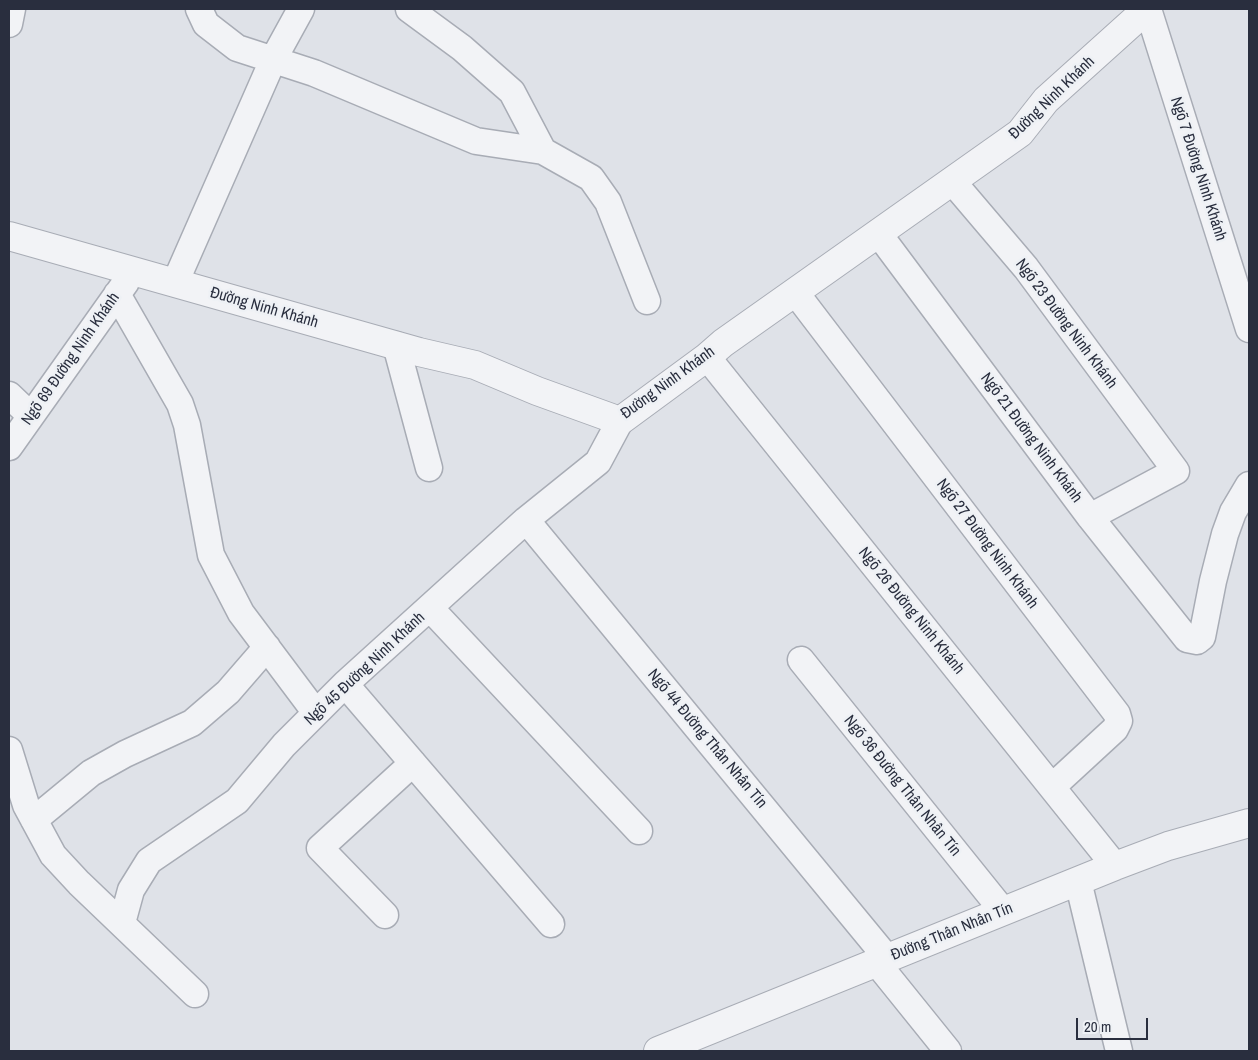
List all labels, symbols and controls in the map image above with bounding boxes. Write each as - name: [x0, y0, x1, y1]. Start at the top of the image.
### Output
- street label: Đường Ninh Khánh: [1005, 52, 1099, 144]
- street label: Ngõ 7 Đường Ninh Khánh: [1166, 95, 1230, 243]
- street label: Ngõ 23 Đường Ninh Khánh: [1011, 255, 1121, 393]
- street label: Đường Ninh Khánh: [208, 283, 320, 333]
- street label: Ngõ 69 Đường Ninh Khánh: [18, 289, 124, 429]
- street label: Đường Ninh Khánh: [617, 342, 719, 424]
- street label: Ngõ 21 Đường Ninh Khánh: [976, 369, 1086, 507]
- street label: Ngõ 27 Đường Ninh Khánh: [932, 475, 1042, 613]
- street label: Ngõ 26 Đường Ninh Khánh: [854, 544, 968, 678]
- street label: Ngõ 45 Đường Ninh Khánh: [301, 608, 429, 730]
- street label: Ngõ 44 Đường Thân Nhân Tín: [643, 666, 771, 812]
- street label: Ngõ 36 Đường Thân Nhân Tín: [839, 712, 965, 860]
- street label: Đường Thân Nhân Tín: [888, 899, 1016, 965]
- scale bar: [1078, 1008, 1150, 1040]
- text: 20 m: [1084, 1016, 1111, 1037]

